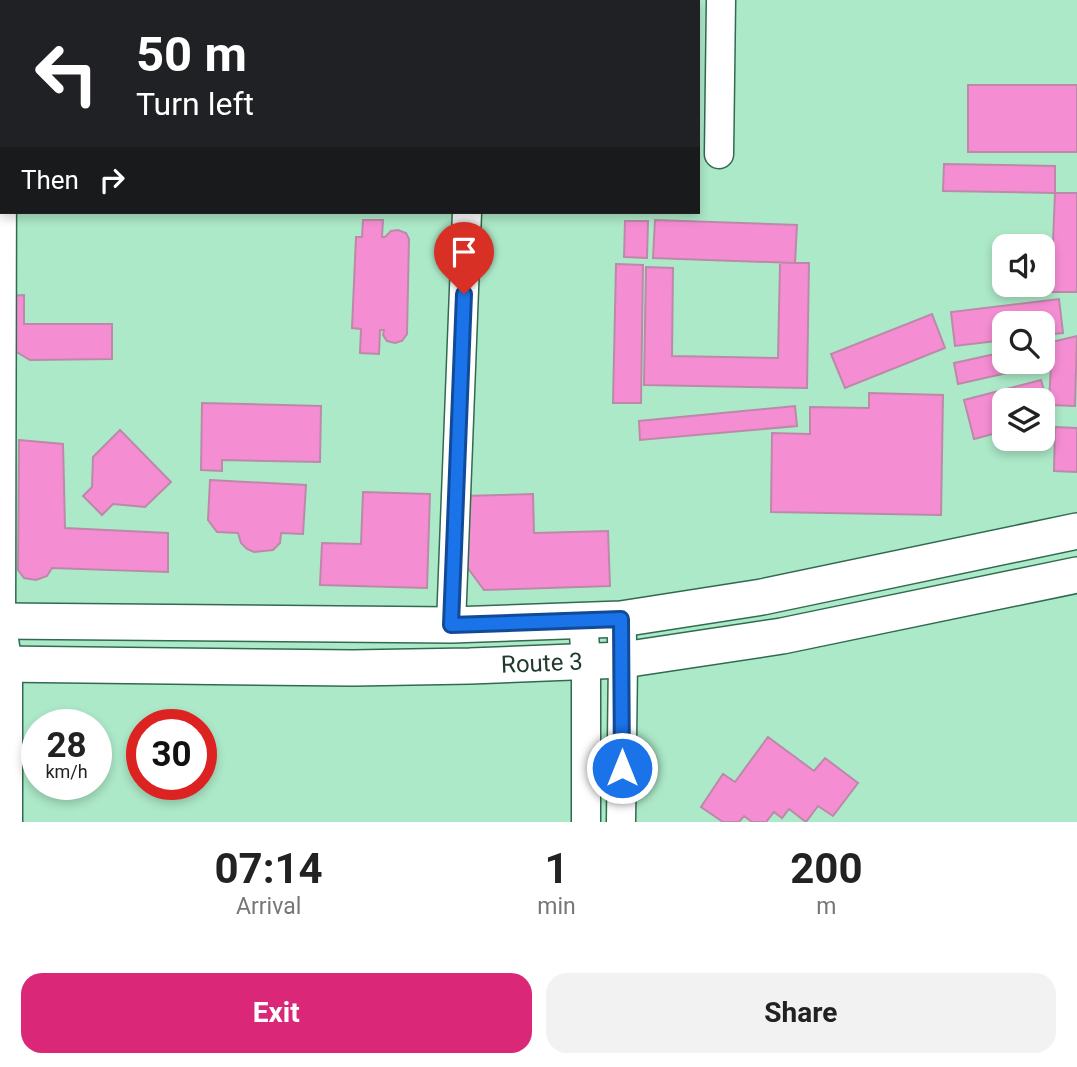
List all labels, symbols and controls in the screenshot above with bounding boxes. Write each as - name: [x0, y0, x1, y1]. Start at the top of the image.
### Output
- text: 50 m: [136, 26, 247, 83]
- icon: left: [21, 28, 112, 119]
- text: Turn left: [136, 85, 254, 123]
- icon: right: [93, 161, 131, 199]
- text: Then: [21, 165, 79, 195]
- pin: [434, 222, 494, 294]
- icon: arrive: [445, 233, 483, 271]
- map controls: [992, 234, 1055, 451]
- button: sound: [992, 234, 1055, 297]
- button: search: [992, 311, 1055, 374]
- button: layers: [992, 388, 1055, 451]
- street label: Route 3: [501, 648, 583, 679]
- speed limit sign: 30: [126, 709, 217, 800]
- text: 28: [46, 725, 87, 766]
- position arrow: [585, 731, 659, 805]
- text: km/h: [45, 761, 88, 782]
- text: 07:14: [215, 844, 323, 893]
- text: 1: [544, 844, 569, 893]
- text: 200: [790, 844, 863, 893]
- text: Arrival: [236, 893, 301, 920]
- text: min: [537, 893, 576, 920]
- text: m: [816, 893, 836, 920]
- button: Exit: [21, 973, 532, 1053]
- button: Share: [546, 973, 1056, 1053]

